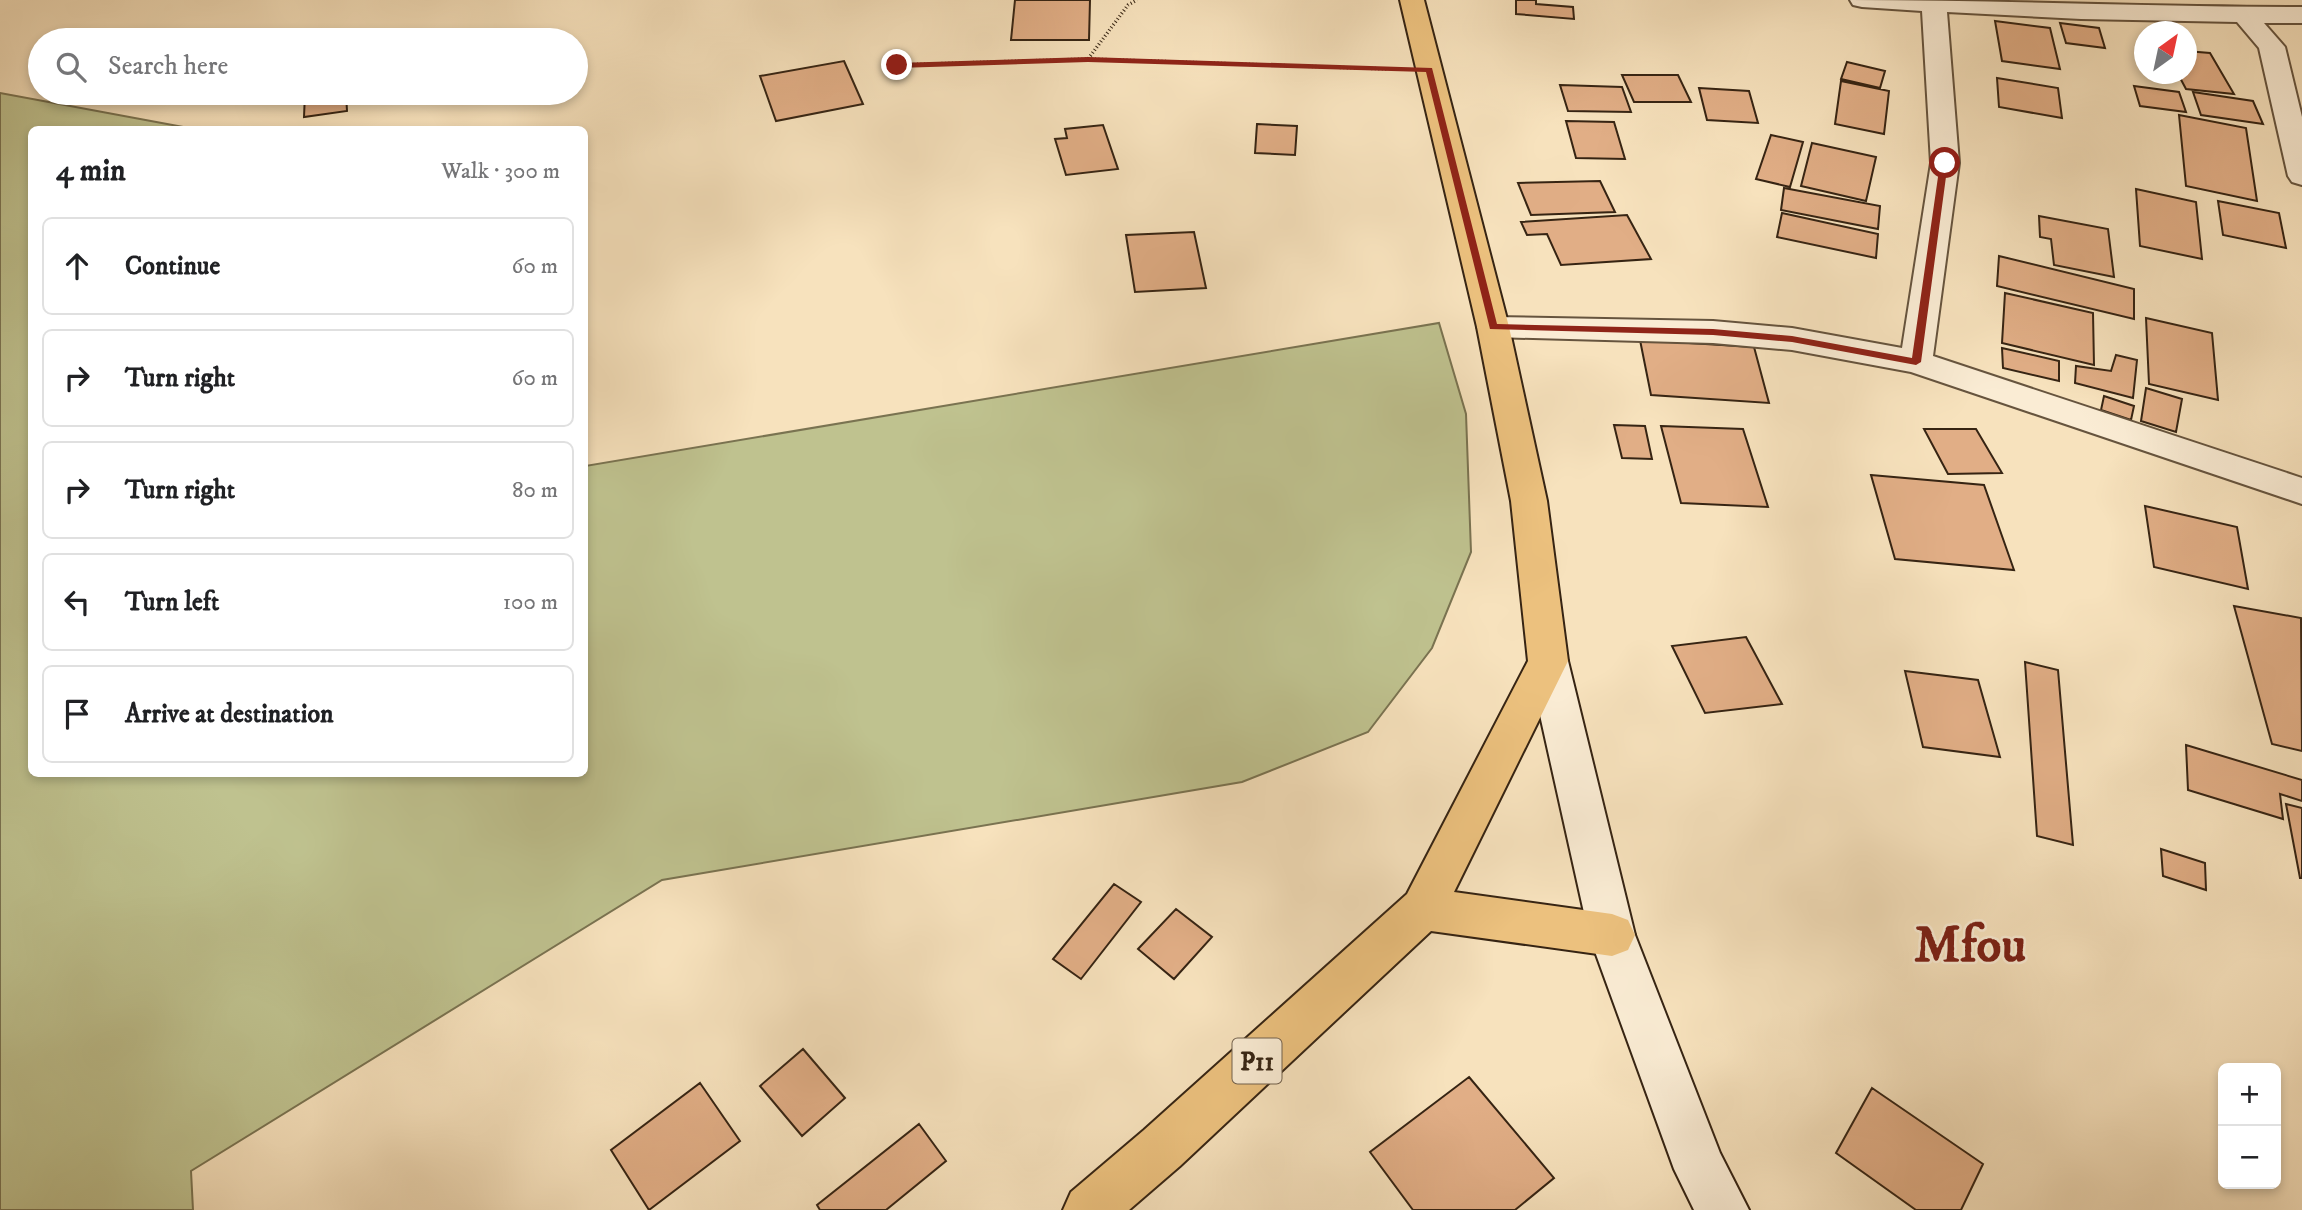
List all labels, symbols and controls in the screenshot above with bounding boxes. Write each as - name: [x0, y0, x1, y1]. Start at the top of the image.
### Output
- north arrow: [2134, 21, 2197, 84]
- search box: [28, 28, 588, 105]
- icon: search: [52, 48, 90, 86]
- route end: [881, 49, 912, 80]
- text: Search here: [108, 50, 228, 83]
- route start: [1929, 147, 1960, 178]
- text: 4 min: [56, 153, 126, 190]
- text: Walk · 300 m: [441, 157, 560, 186]
- icon: ahead: [58, 247, 96, 285]
- text: Continue: [125, 250, 220, 283]
- text: 60 m: [511, 252, 558, 281]
- icon: right: [58, 359, 96, 397]
- text: Turn right: [125, 362, 235, 395]
- text: 60 m: [511, 364, 558, 393]
- icon: right: [58, 471, 96, 509]
- text: Turn right: [125, 474, 235, 507]
- text: 80 m: [512, 476, 558, 505]
- icon: left: [58, 583, 96, 621]
- text: Turn left: [125, 586, 219, 619]
- text: 100 m: [503, 588, 558, 617]
- icon: arrive: [58, 695, 96, 733]
- text: Arrive at destination: [125, 698, 334, 731]
- district label: Mfou: [1914, 914, 2026, 978]
- road number: P11: [1232, 1038, 1282, 1084]
- map controls: [2218, 1063, 2281, 1189]
- button: +: [2218, 1063, 2281, 1126]
- button: −: [2218, 1126, 2281, 1189]

